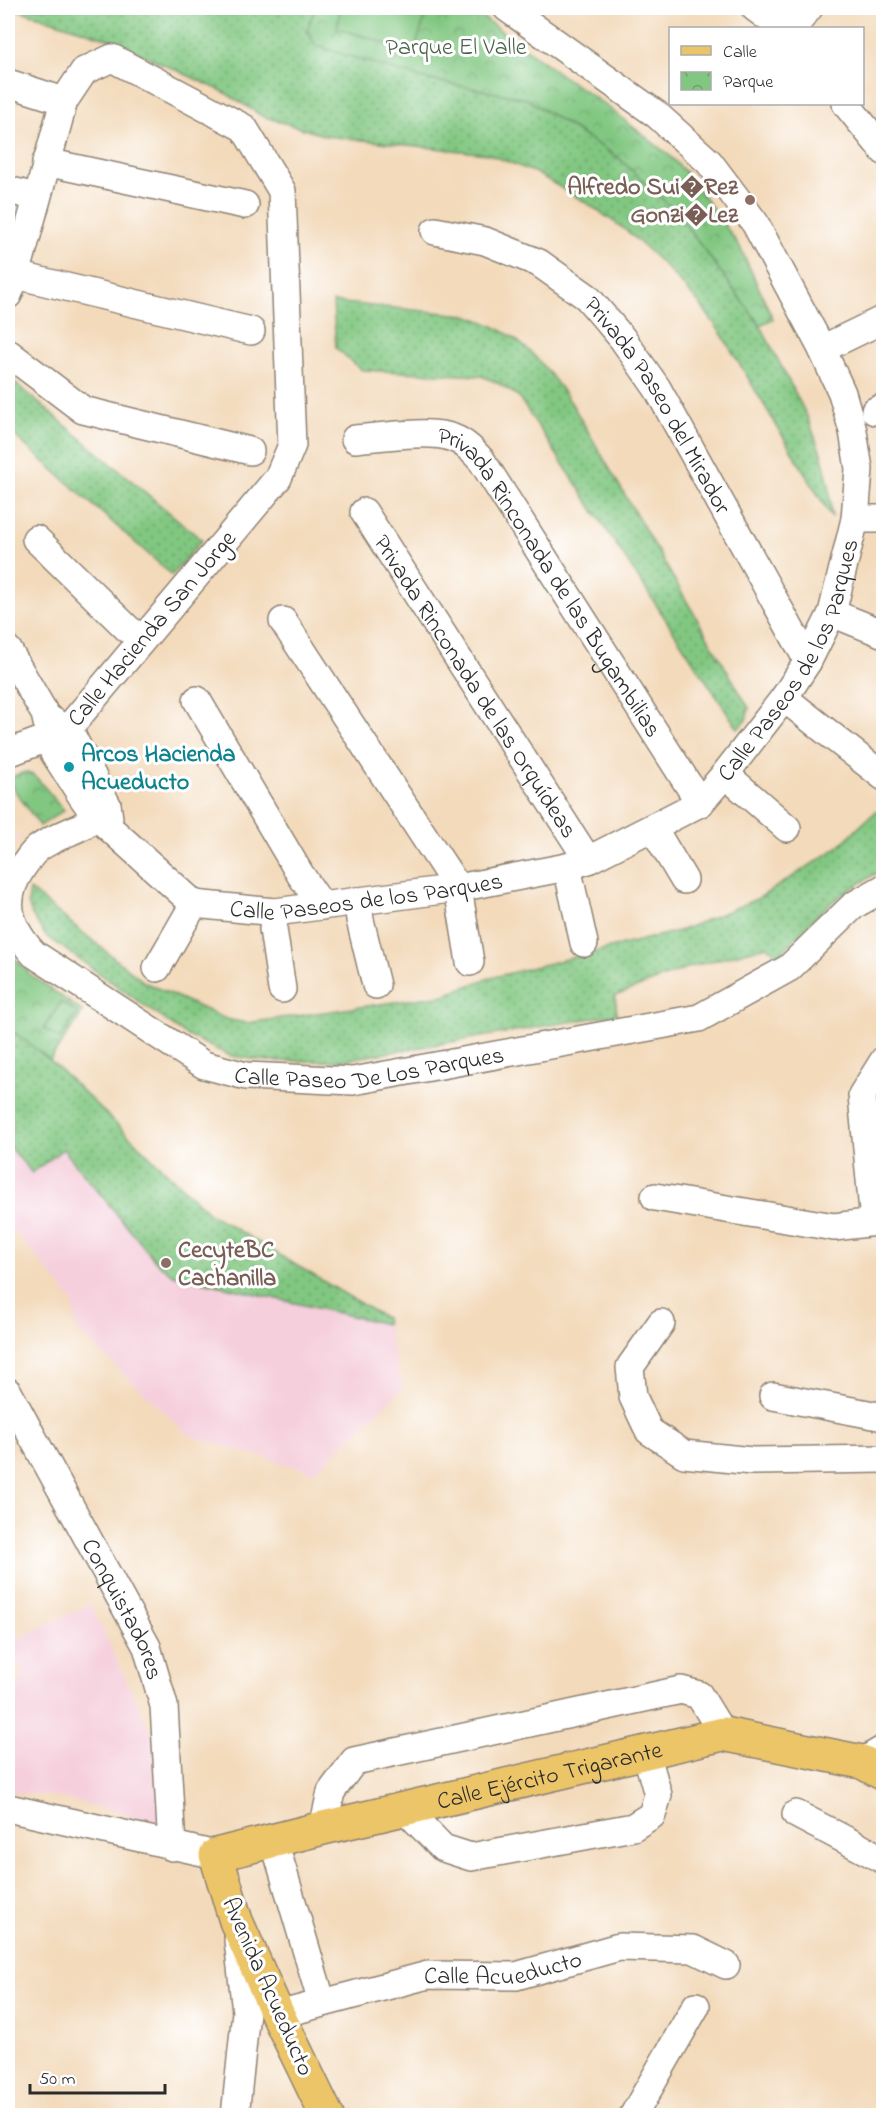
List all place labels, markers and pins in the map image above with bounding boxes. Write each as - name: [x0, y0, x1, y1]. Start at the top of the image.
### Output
- place label: Alfredo Sui�Rez Gonzi�Lez: [567, 171, 739, 234]
- marker: Alfredo Sui�Rez Gonzi�Lez: [743, 193, 757, 207]
- place label: Arcos Hacienda Acueducto: [81, 738, 236, 801]
- marker: Arcos Hacienda Acueducto: [62, 760, 76, 774]
- place label: CecyteBC Cachanilla: [178, 1234, 276, 1297]
- marker: CecyteBC Cachanilla: [159, 1256, 173, 1270]

